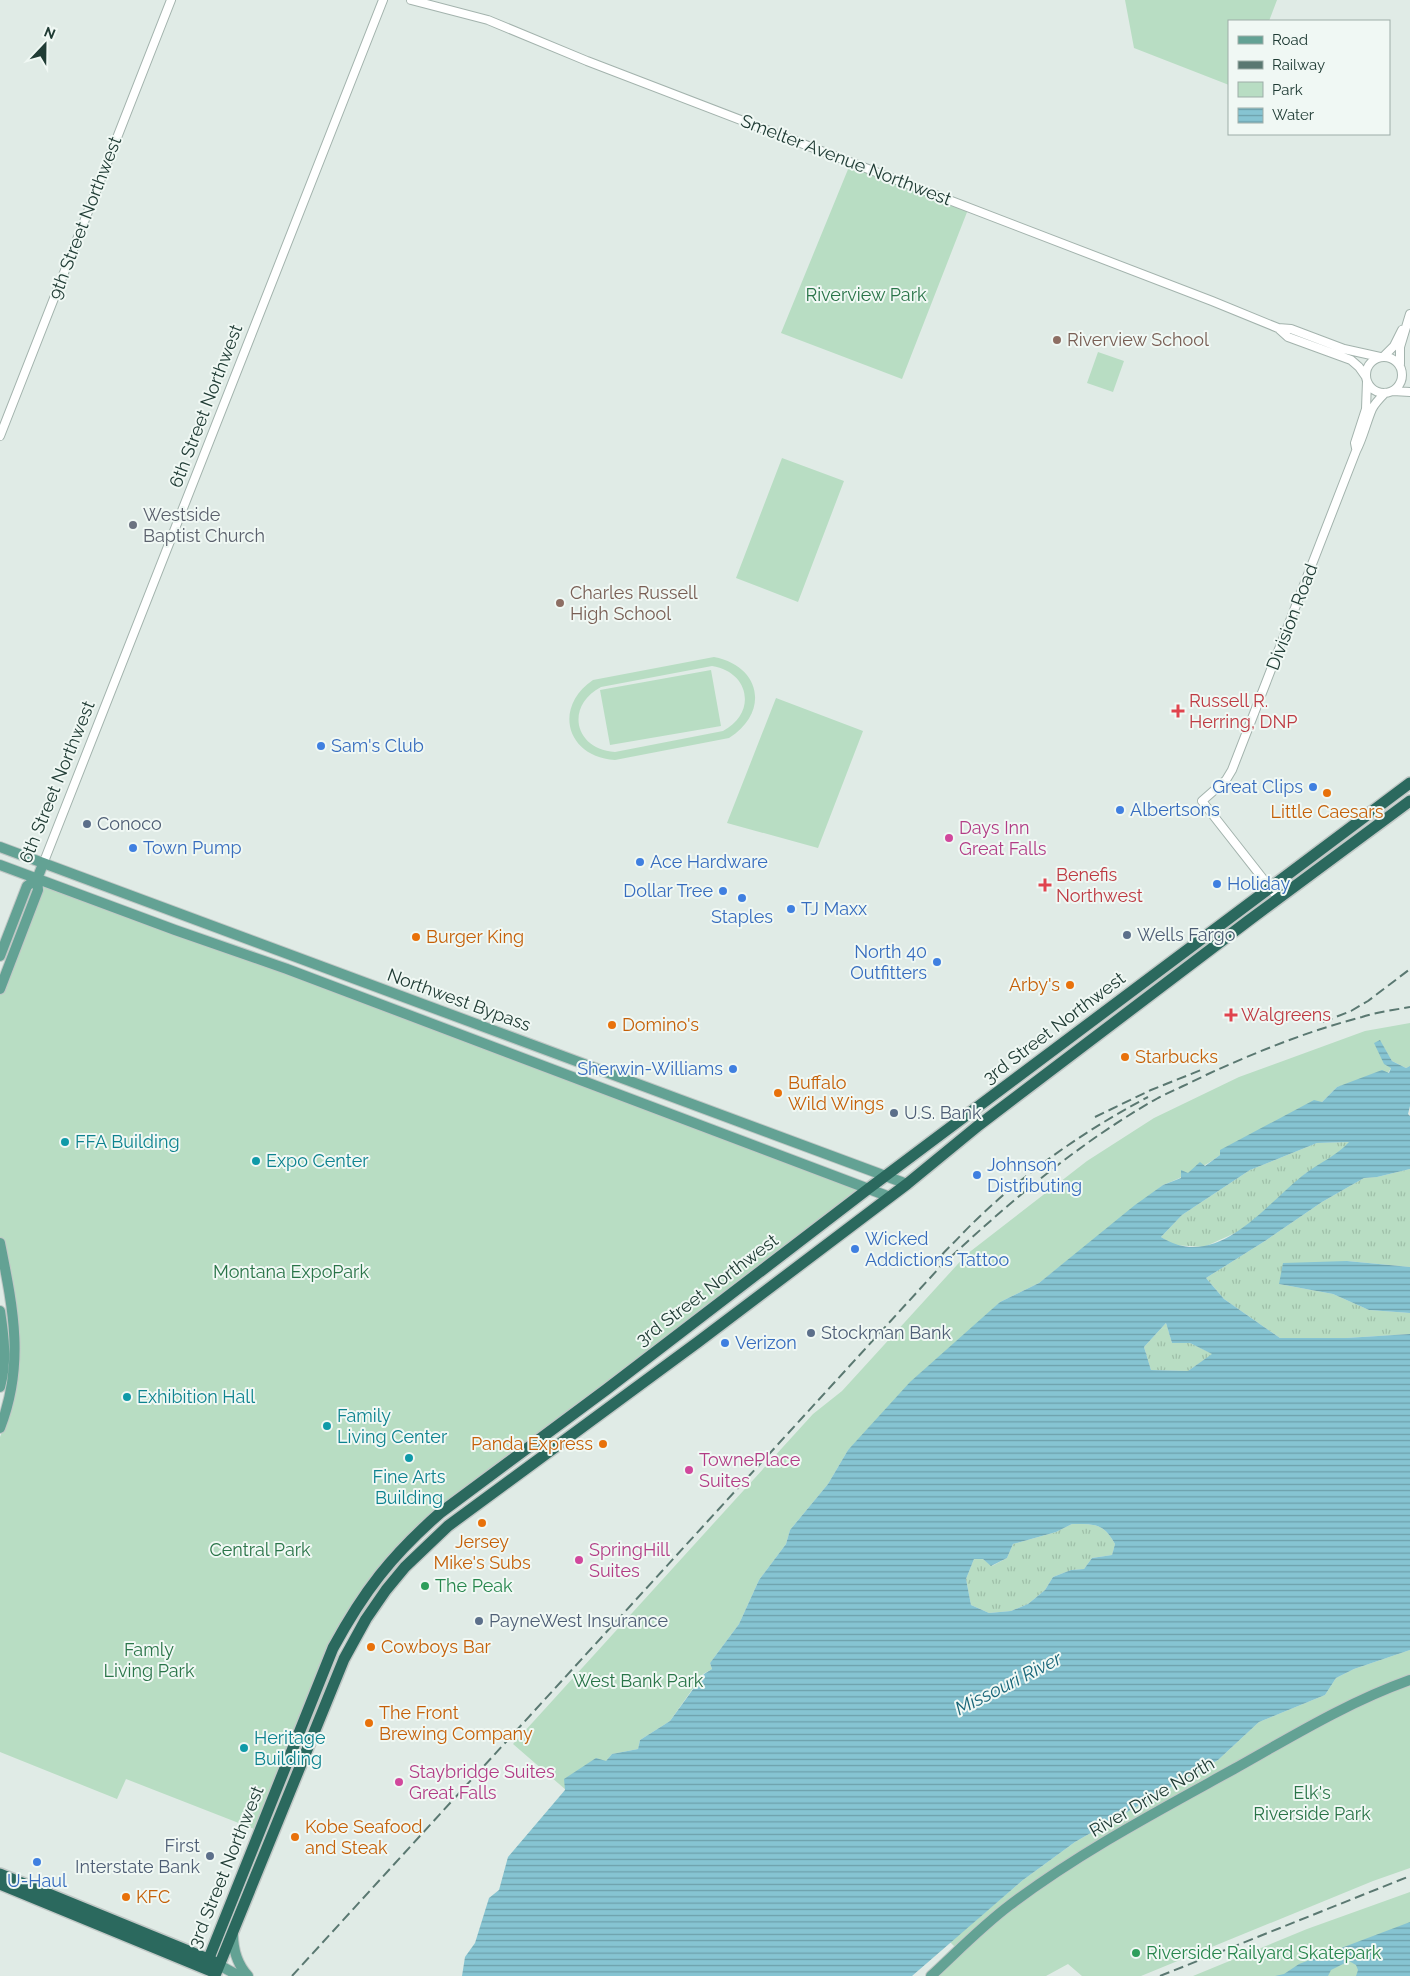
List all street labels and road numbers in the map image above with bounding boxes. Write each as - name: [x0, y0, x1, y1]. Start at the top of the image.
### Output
- street label: Smelter Avenue Northwest: [738, 110, 954, 209]
- street label: 9th Street Northwest: [44, 133, 125, 302]
- street label: 6th Street Northwest: [165, 321, 246, 490]
- street label: Division Road: [1262, 561, 1321, 673]
- street label: 6th Street Northwest: [14, 698, 99, 866]
- street label: Northwest Bypass: [385, 964, 534, 1035]
- street label: 3rd Street Northwest: [978, 967, 1129, 1088]
- street label: 3rd Street Northwest: [631, 1229, 782, 1350]
- street label: River Drive North: [1086, 1752, 1218, 1841]
- street label: 3rd Street Northwest: [183, 1783, 268, 1951]

